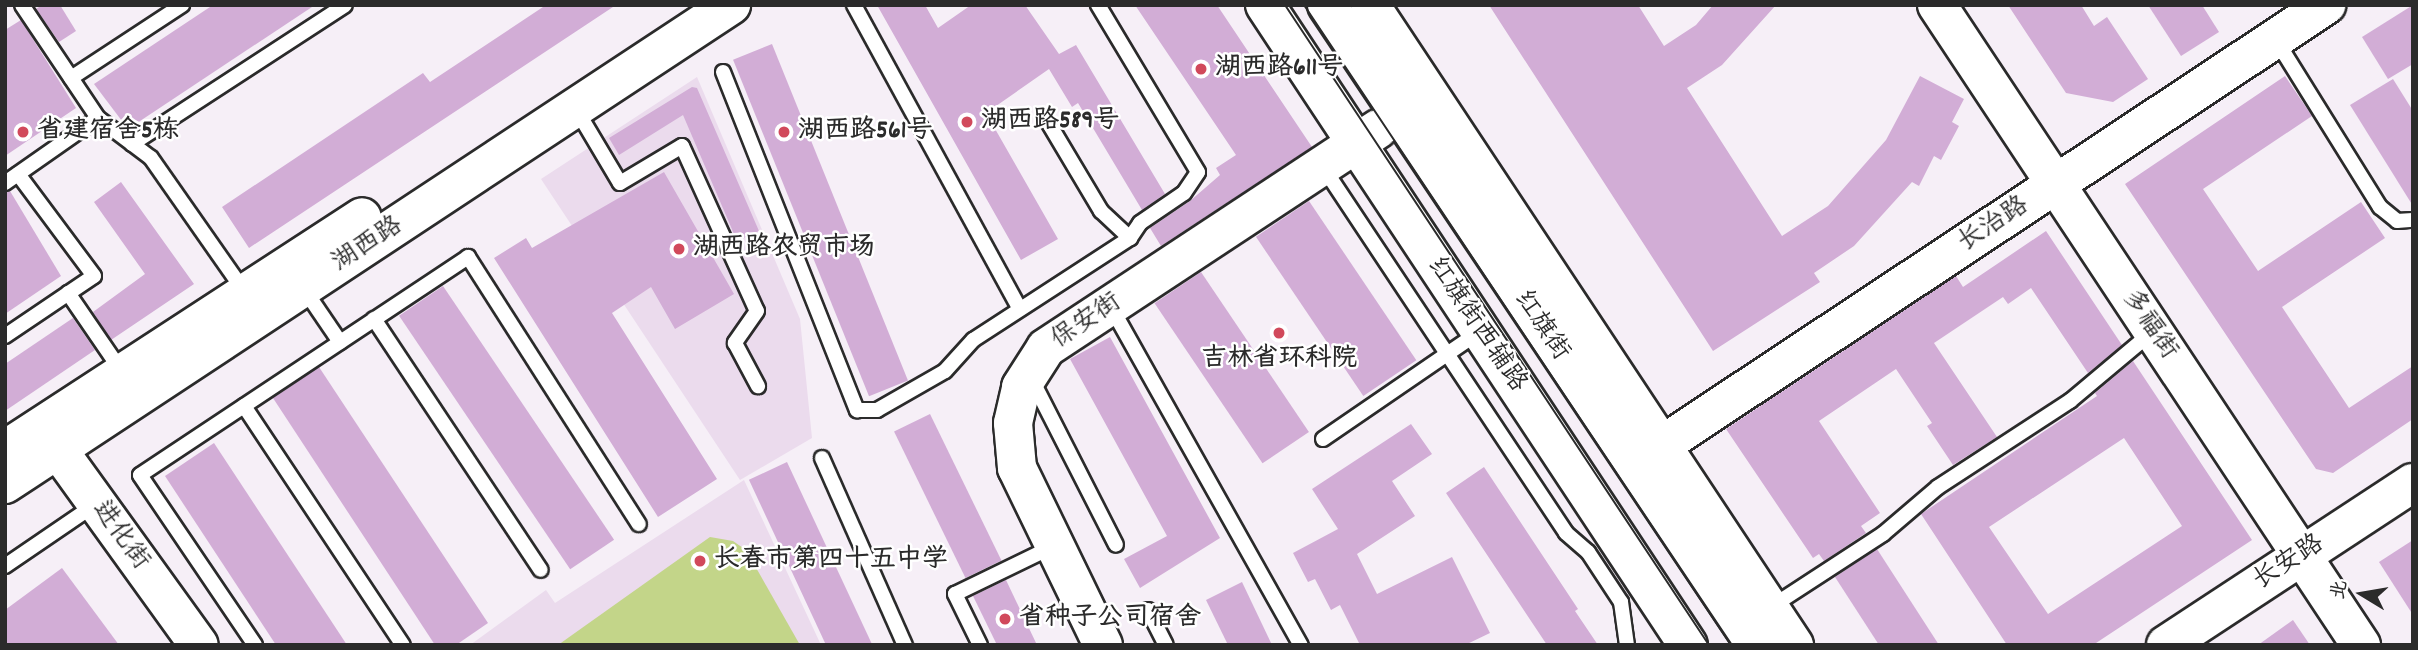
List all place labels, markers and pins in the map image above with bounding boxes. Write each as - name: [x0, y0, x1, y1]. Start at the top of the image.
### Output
- place label: 湖西路611号: [1215, 53, 1343, 85]
- marker: 湖西路611号: [1193, 61, 1209, 77]
- place label: 湖西路589号: [981, 106, 1119, 138]
- marker: 湖西路589号: [959, 114, 975, 130]
- place label: 省建宿舍5栋: [37, 116, 179, 148]
- place label: 湖西路561号: [798, 116, 932, 148]
- marker: 省建宿舍5栋: [15, 124, 31, 140]
- marker: 湖西路561号: [776, 124, 792, 140]
- place label: 湖西路农贸市场: [693, 233, 875, 265]
- marker: 湖西路农贸市场: [671, 241, 687, 257]
- marker: 吉林省环科院: [1271, 325, 1287, 341]
- place label: 吉林省环科院: [1201, 344, 1357, 376]
- place label: 长春市第四十五中学: [714, 545, 948, 577]
- marker: 长春市第四十五中学: [692, 553, 708, 569]
- place label: 省种子公司宿舍: [1019, 603, 1201, 635]
- marker: 省种子公司宿舍: [997, 611, 1013, 627]

